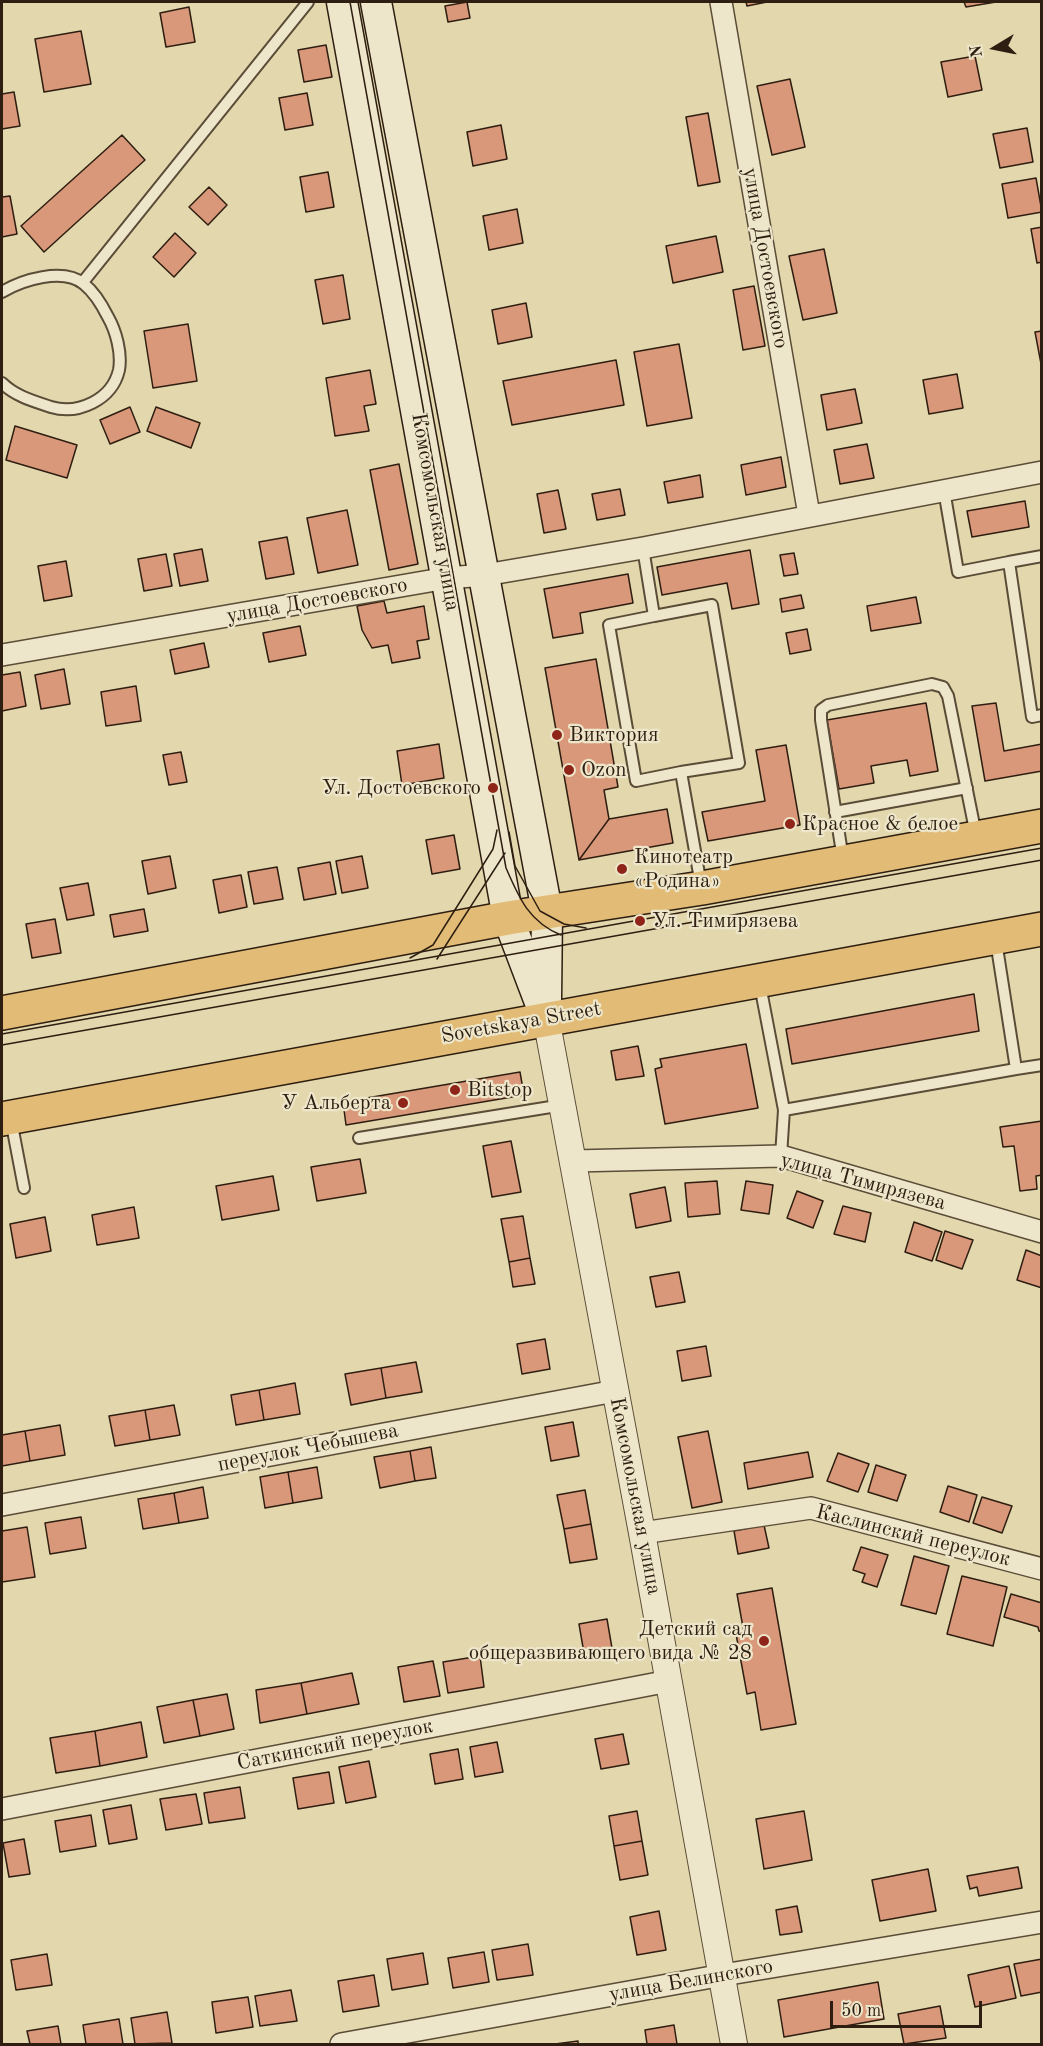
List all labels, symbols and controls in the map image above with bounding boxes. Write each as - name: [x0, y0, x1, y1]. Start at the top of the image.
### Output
- north arrow: [965, 18, 1025, 78]
- text: N: [968, 44, 986, 59]
- street label: улица Достоевского: [737, 166, 793, 350]
- street label: Комсомольская улица: [405, 411, 465, 613]
- street label: улица Достоевского: [225, 573, 409, 629]
- place label: Виктория: [569, 722, 659, 748]
- marker: Виктория: [550, 728, 564, 742]
- place label: Ozon: [581, 757, 627, 783]
- marker: Ozon: [562, 763, 576, 777]
- place label: Ул. Достоевского: [322, 775, 481, 801]
- marker: Ул. Достоевского: [486, 781, 500, 795]
- place label: Красное & белое: [802, 811, 958, 837]
- marker: Красное & белое: [783, 817, 797, 831]
- place label: Кинотеатр «Родина»: [634, 844, 733, 894]
- marker: Кинотеатр «Родина»: [615, 862, 629, 876]
- place label: Ул. Тимирязева: [652, 908, 798, 934]
- marker: Ул. Тимирязева: [633, 914, 647, 928]
- street label: Sovetskaya Street: [439, 997, 603, 1049]
- place label: Bitstop: [467, 1077, 532, 1103]
- marker: Bitstop: [448, 1083, 462, 1097]
- place label: У Альберта: [281, 1090, 391, 1116]
- marker: У Альберта: [396, 1096, 410, 1110]
- street label: улица Тимирязева: [777, 1148, 949, 1216]
- street label: Комсомольская улица: [603, 1395, 667, 1597]
- street label: переулок Чебышева: [216, 1418, 400, 1478]
- street label: Каслинский переулок: [813, 1500, 1013, 1572]
- place label: Детский сад общеразвивающего вида № 28: [469, 1616, 752, 1666]
- marker: Детский сад общеразвивающего вида № 28: [757, 1634, 771, 1648]
- street label: Саткинский переулок: [235, 1714, 435, 1776]
- street label: улица Белинского: [607, 1954, 775, 2008]
- scale bar: [833, 1989, 984, 2027]
- text: 50 m: [841, 2002, 881, 2020]

